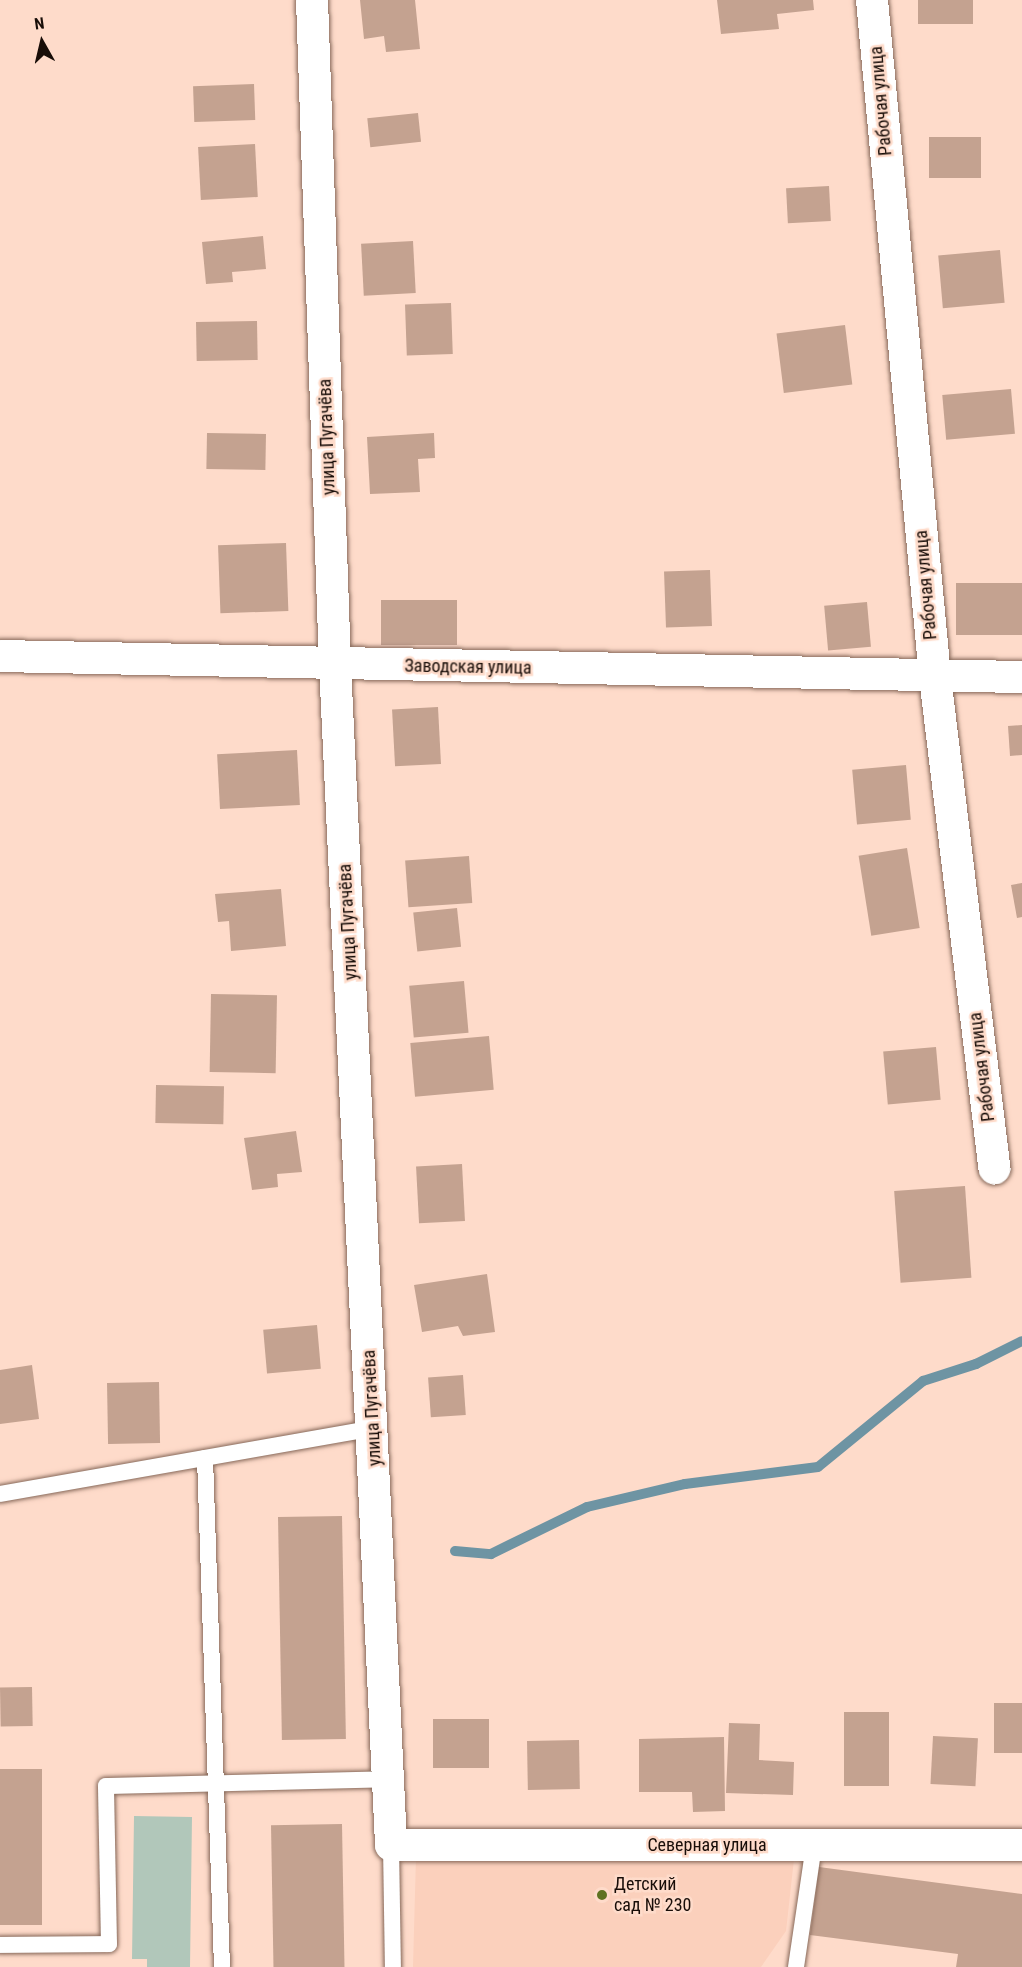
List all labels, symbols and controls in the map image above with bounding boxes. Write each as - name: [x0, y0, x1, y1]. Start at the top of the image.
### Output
- north arrow: [12, 12, 72, 72]
- text: N: [33, 14, 46, 34]
- street label: Рабочая улица: [865, 45, 897, 157]
- street label: улица Пугачёва: [314, 378, 340, 496]
- street label: Рабочая улица: [910, 529, 942, 641]
- street label: Заводская улица: [404, 655, 532, 679]
- street label: улица Пугачёва: [334, 863, 362, 981]
- street label: Рабочая улица: [965, 1011, 999, 1123]
- street label: улица Пугачёва: [358, 1349, 386, 1467]
- street label: Северная улица: [647, 1834, 767, 1856]
- place label: Детский сад № 230: [614, 1874, 691, 1916]
- marker: Детский сад № 230: [595, 1888, 609, 1902]

